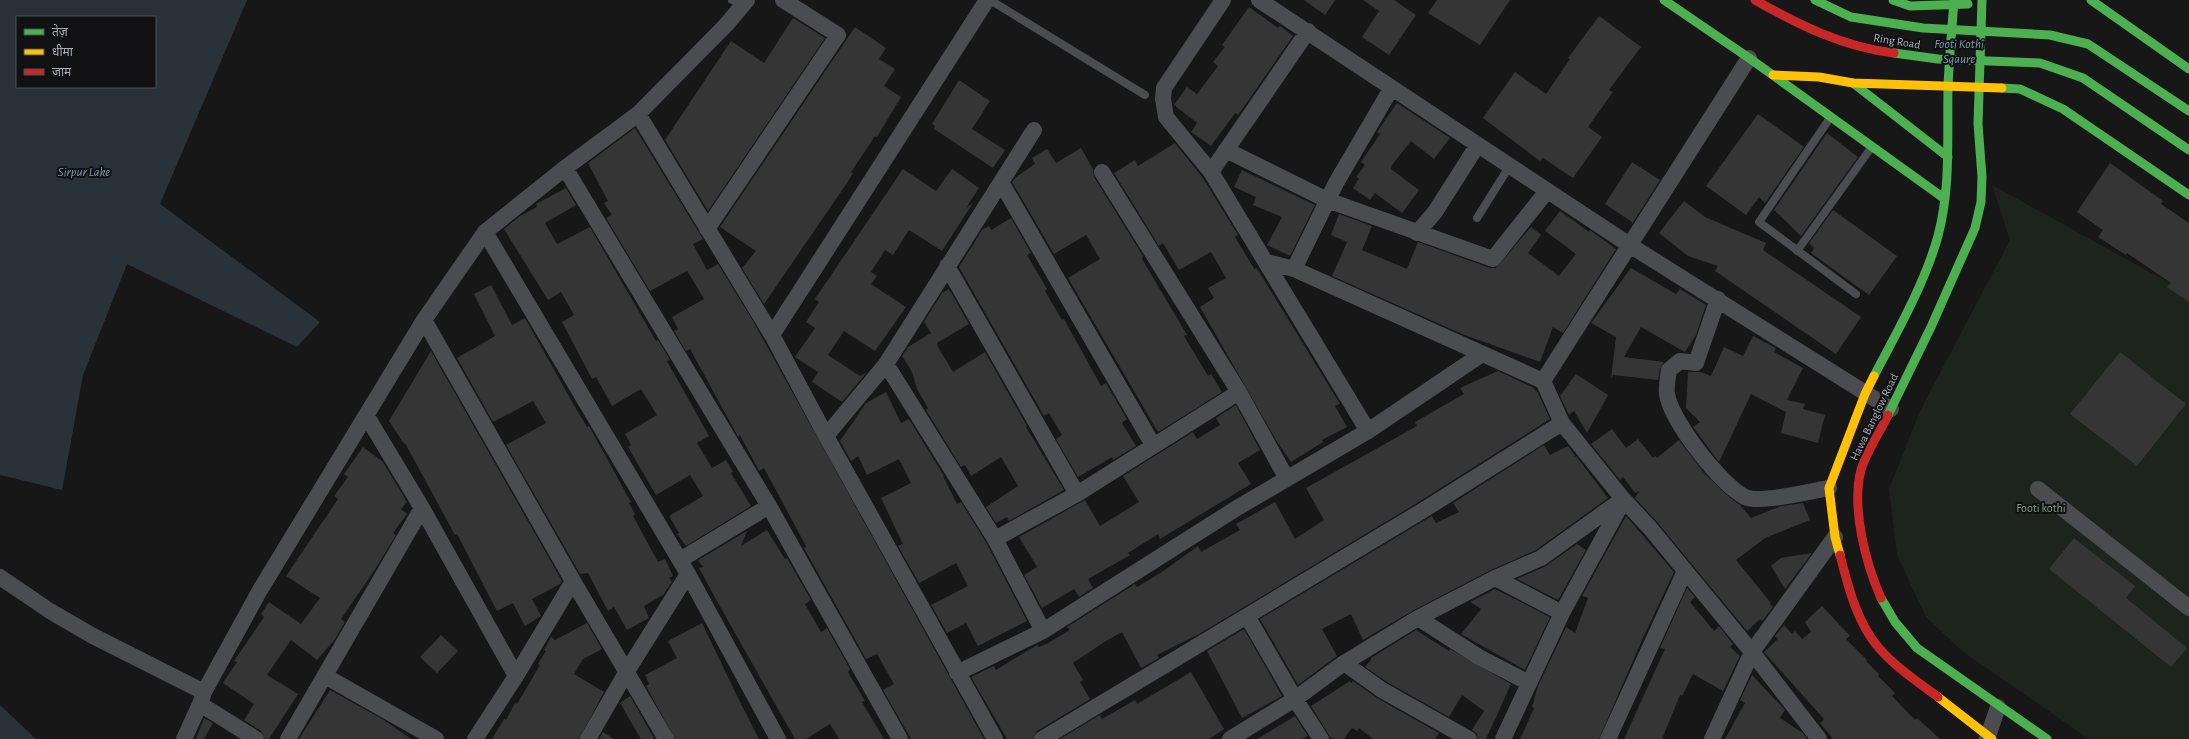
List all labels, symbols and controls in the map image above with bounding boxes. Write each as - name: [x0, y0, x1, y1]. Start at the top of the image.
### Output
- legend: [16, 16, 156, 88]
- text: तेज़: [52, 24, 69, 38]
- street label: Ring Road: [1873, 31, 1921, 51]
- water label: Footi Kothi Sqaure: [1934, 38, 1984, 66]
- text: धीमा: [52, 44, 74, 58]
- text: जाम: [52, 66, 72, 78]
- water label: Sirpur Lake: [58, 166, 110, 179]
- street label: Hawa Banglow Road: [1848, 372, 1900, 462]
- park label: Footi kothi: [2016, 502, 2066, 514]

